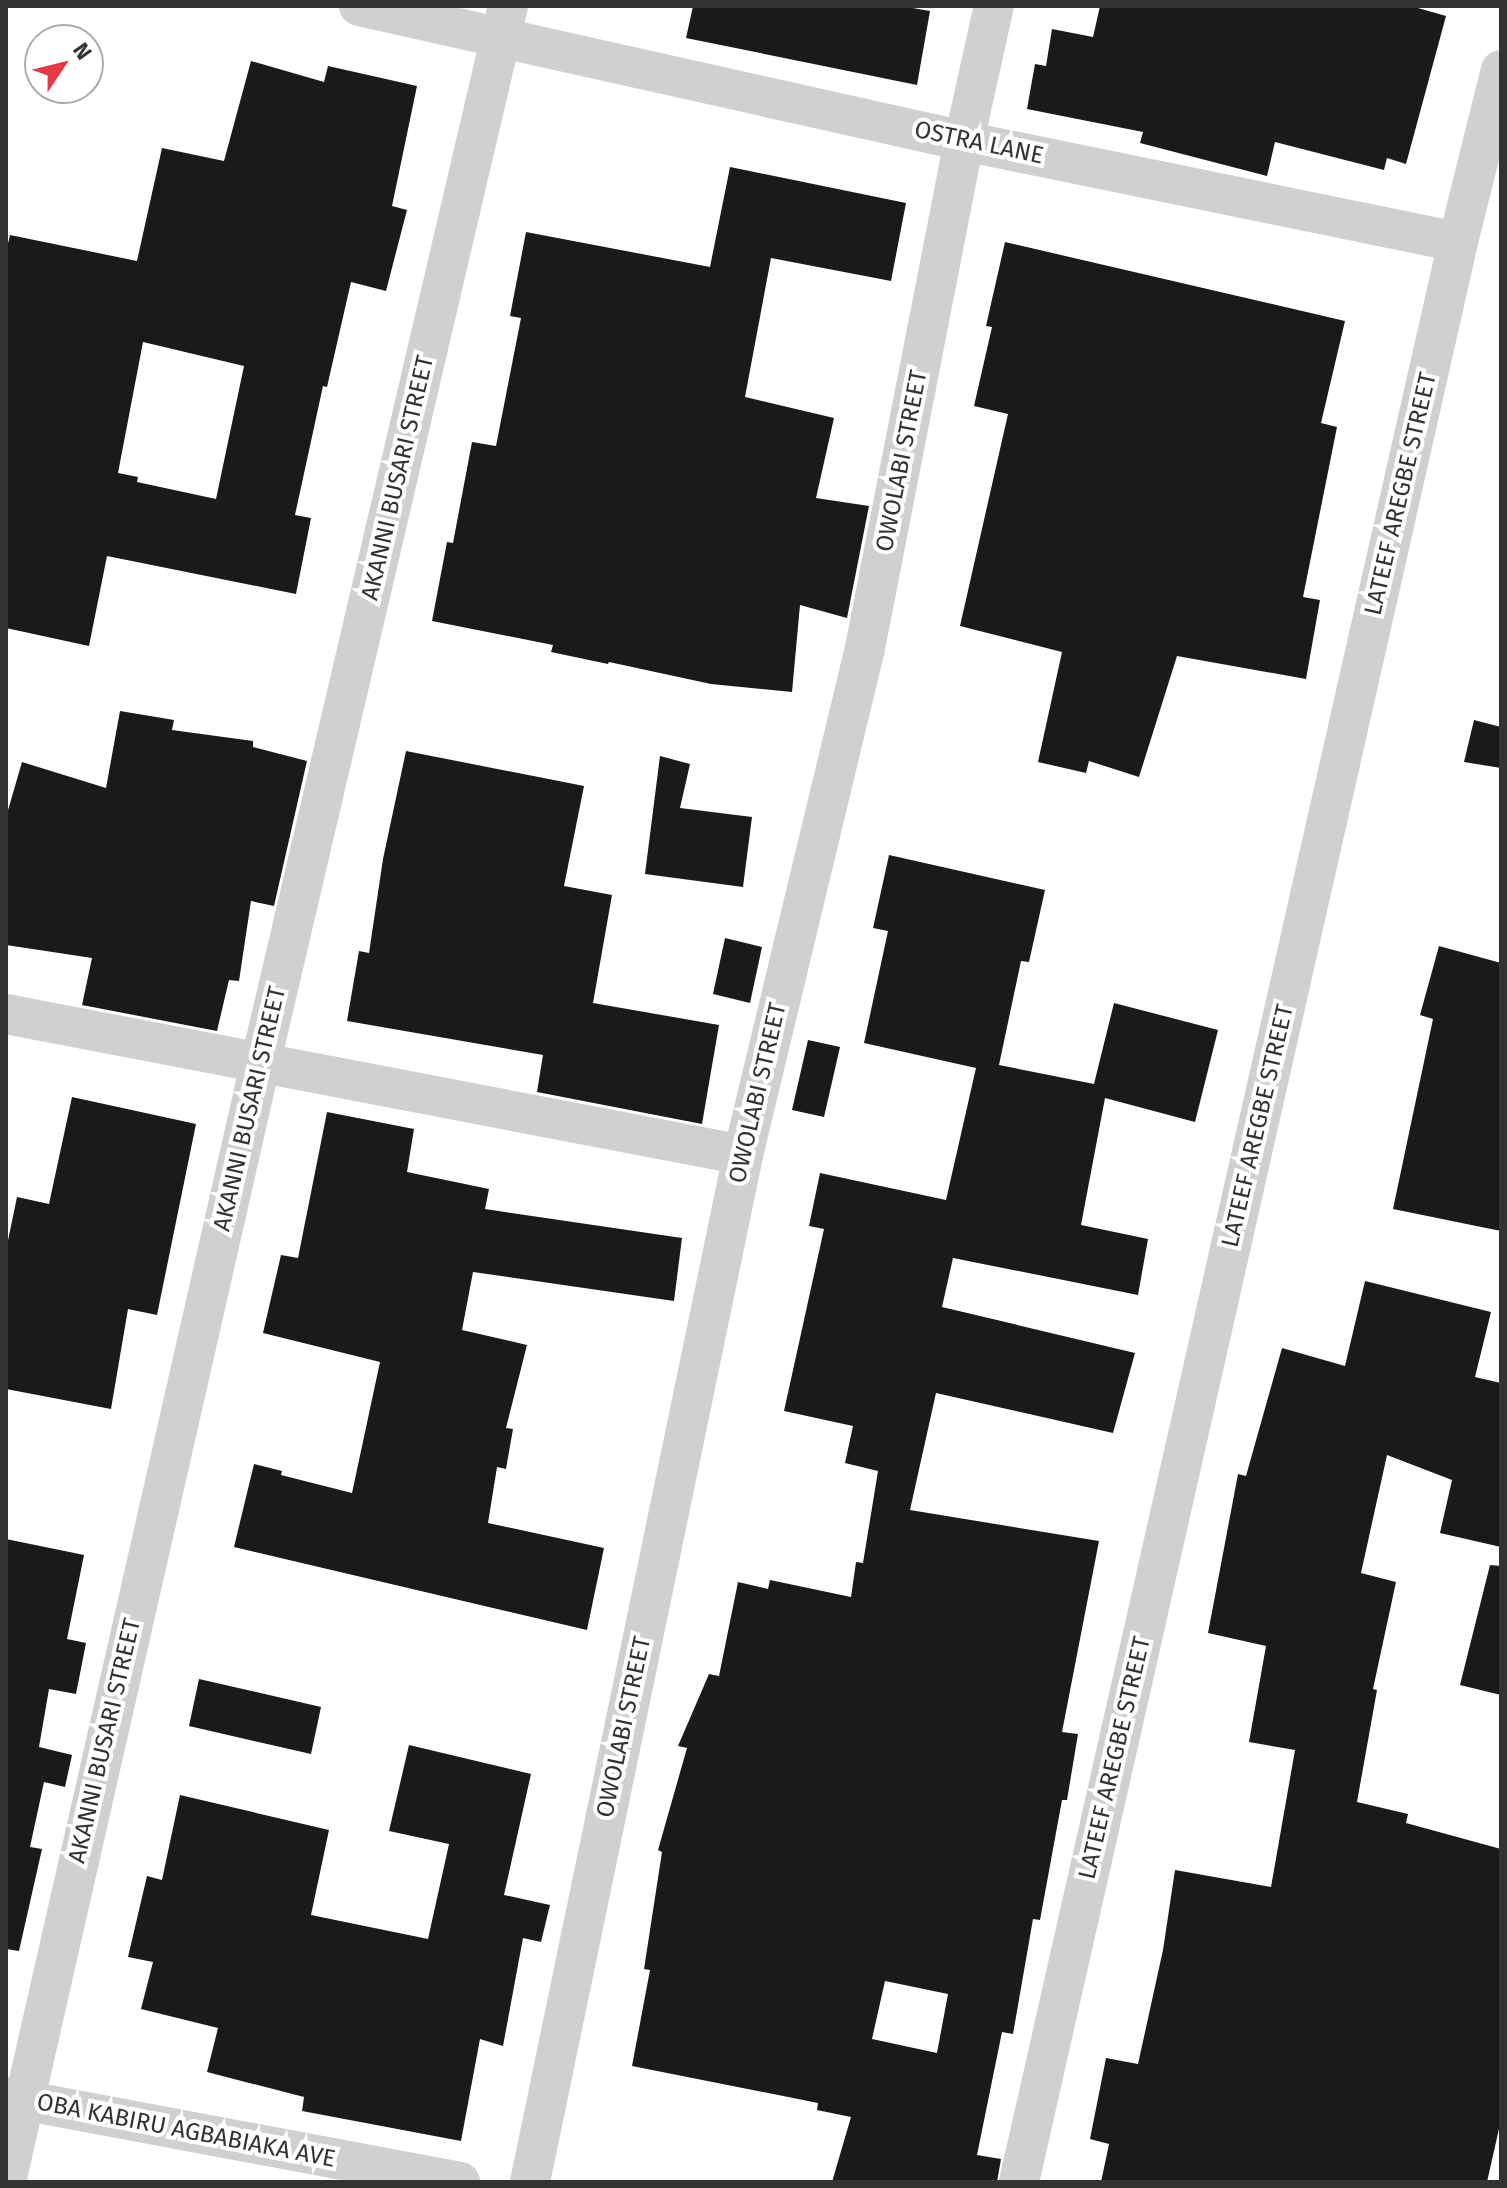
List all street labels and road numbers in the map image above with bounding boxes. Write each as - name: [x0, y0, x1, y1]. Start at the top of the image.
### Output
- street label: OSTRA LANE: [912, 115, 1046, 171]
- street label: AKANNI BUSARI STREET: [356, 353, 440, 603]
- street label: OWOLABI STREET: [870, 368, 934, 554]
- street label: LATEEF AREGBE STREET: [1359, 370, 1443, 618]
- street label: AKANNI BUSARI STREET: [208, 984, 292, 1234]
- street label: OWOLABI STREET: [723, 1000, 793, 1186]
- street label: LATEEF AREGBE STREET: [1216, 1002, 1300, 1250]
- street label: AKANNI BUSARI STREET: [63, 1616, 147, 1866]
- street label: OWOLABI STREET: [591, 1634, 657, 1820]
- street label: LATEEF AREGBE STREET: [1073, 1634, 1157, 1882]
- street label: OBA KABIRU AGBABIAKA AVE: [34, 2088, 338, 2174]

